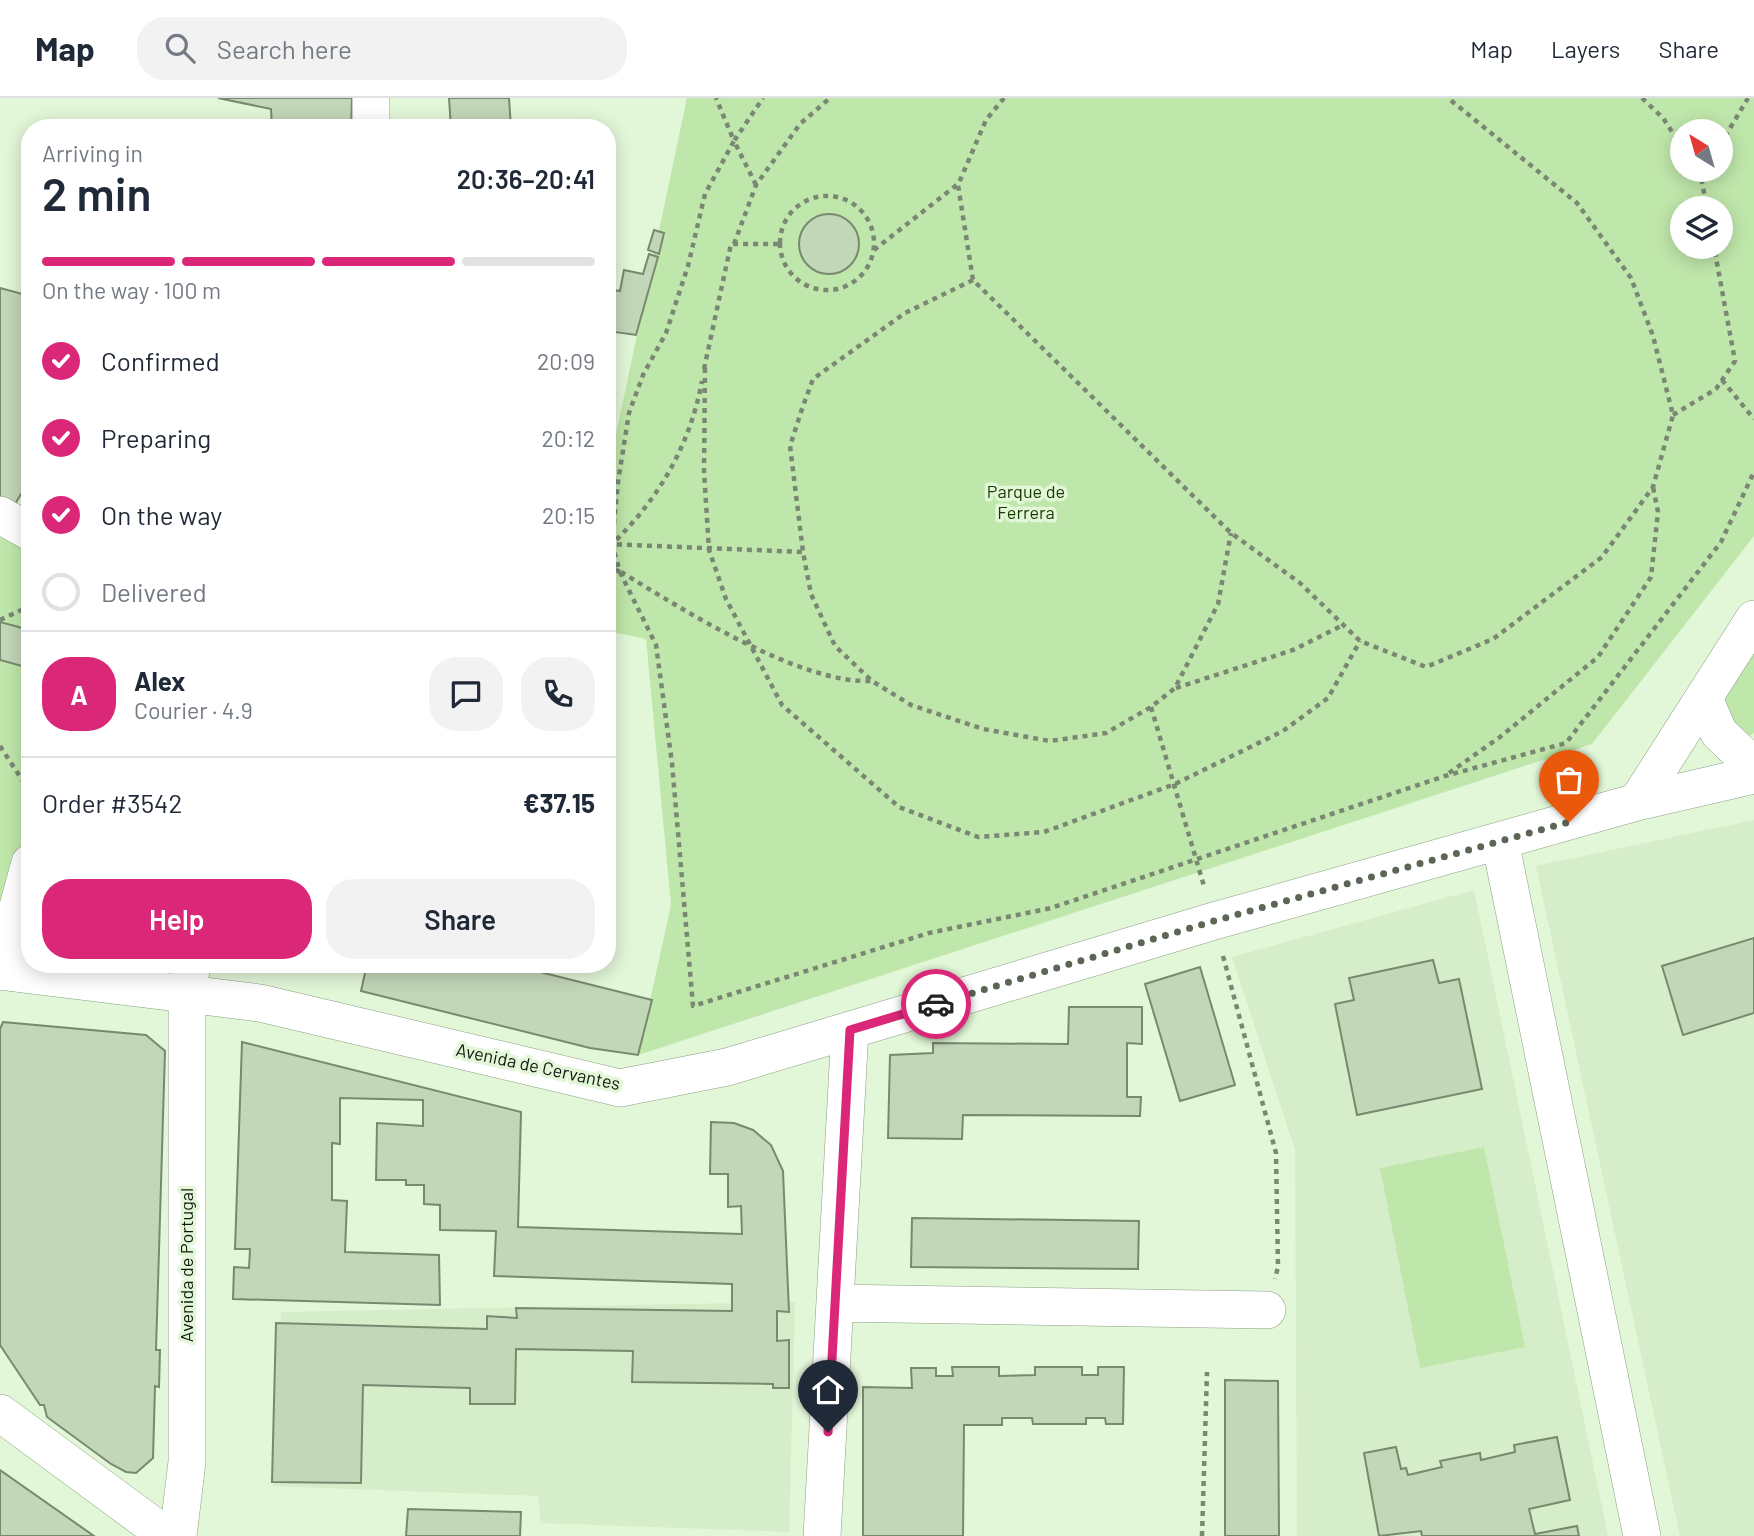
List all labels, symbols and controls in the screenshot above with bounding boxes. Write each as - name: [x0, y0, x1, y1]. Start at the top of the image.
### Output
- search box: [137, 17, 627, 80]
- text: Map: [35, 28, 95, 68]
- icon: search: [161, 29, 199, 67]
- text: Search here: [217, 33, 352, 64]
- text: Map: [1470, 34, 1513, 63]
- text: Layers: [1551, 34, 1620, 63]
- text: Share: [1658, 34, 1719, 63]
- north arrow: [1670, 119, 1732, 182]
- map controls: [1670, 119, 1733, 259]
- text: Arriving in: [42, 139, 143, 167]
- text: 20:36–20:41: [457, 163, 595, 194]
- text: 2 min: [42, 165, 151, 220]
- button: layers: [1670, 196, 1733, 259]
- text: On the way · 100 m: [42, 276, 221, 304]
- icon: check: [42, 342, 80, 380]
- text: Confirmed: [101, 345, 220, 376]
- text: 20:09: [537, 347, 595, 375]
- icon: check: [42, 419, 80, 457]
- text: Preparing: [101, 422, 211, 453]
- text: 20:12: [542, 424, 595, 452]
- park label: Parque de Ferrera: [987, 480, 1065, 523]
- icon: check: [42, 496, 80, 534]
- text: On the way: [101, 499, 222, 530]
- text: 20:15: [542, 501, 595, 529]
- text: Delivered: [101, 576, 207, 607]
- button: chat: [429, 657, 503, 731]
- button: phone: [521, 657, 595, 731]
- text: Alex: [134, 665, 185, 696]
- text: A: [70, 679, 88, 710]
- text: Courier · 4.9: [134, 696, 253, 724]
- pin: [1539, 750, 1599, 822]
- icon: bag: [1550, 761, 1588, 799]
- text: Order #3542: [42, 787, 182, 818]
- text: €37.15: [523, 787, 595, 818]
- button: Help: [42, 879, 312, 959]
- button: Share: [326, 879, 595, 959]
- courier: [901, 969, 971, 1039]
- icon: car: [917, 985, 955, 1023]
- street label: Avenida de Cervantes: [454, 1038, 622, 1094]
- street label: Avenida de Portugal: [175, 1188, 197, 1342]
- pin: [798, 1360, 858, 1432]
- icon: home: [809, 1371, 847, 1409]

